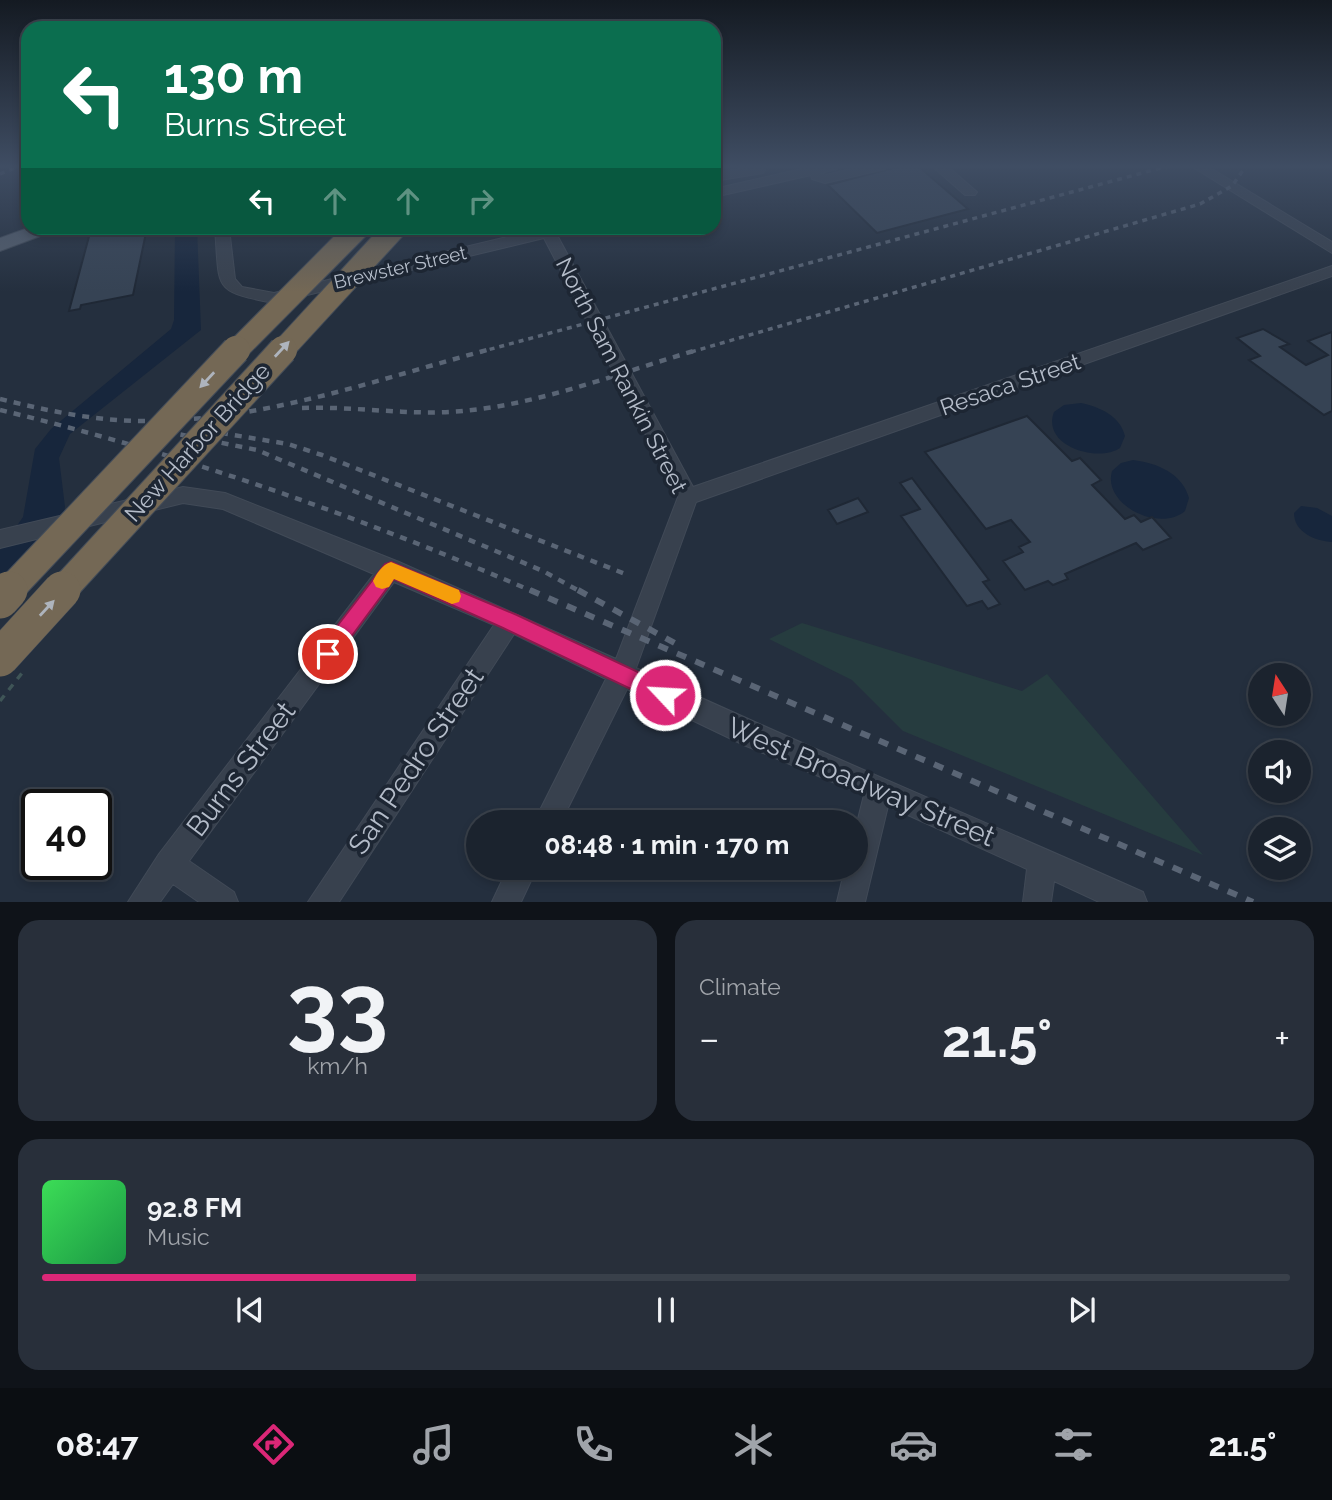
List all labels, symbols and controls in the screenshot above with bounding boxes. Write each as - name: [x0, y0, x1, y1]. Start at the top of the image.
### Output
- text: 130 m: [164, 47, 303, 104]
- icon: left: [49, 49, 140, 140]
- text: Burns Street: [164, 106, 347, 143]
- icon: left: [243, 182, 281, 220]
- icon: ahead: [316, 182, 354, 220]
- icon: ahead: [389, 182, 427, 220]
- icon: right: [462, 182, 500, 220]
- street label: Brewster Street: [332, 241, 469, 293]
- street label: North Sam Rankin Street: [551, 253, 693, 498]
- one-way arrow: [274, 341, 290, 358]
- street label: Resaca Street: [936, 347, 1084, 421]
- street label: New Harbor Bridge: [119, 357, 275, 527]
- one-way arrow: [199, 371, 215, 389]
- one-way arrow: [38, 600, 54, 617]
- pin: [298, 624, 358, 684]
- icon: arrive: [309, 635, 347, 673]
- position arrow: [628, 658, 702, 732]
- street label: San Pedro Street: [341, 661, 491, 860]
- north arrow: [1248, 663, 1311, 726]
- map controls: [1248, 663, 1311, 880]
- street label: Burns Street: [180, 695, 303, 843]
- street label: West Broadway Street: [722, 711, 1000, 854]
- button: sound: [1248, 740, 1311, 803]
- speed limit sign: 40: [21, 789, 112, 880]
- button: layers: [1248, 817, 1311, 880]
- text: 08:48 · 1 min · 170 m: [545, 830, 789, 860]
- text: 33: [287, 953, 388, 1060]
- text: Climate: [699, 973, 781, 1000]
- text: 21.5°: [942, 1008, 1052, 1069]
- text: −: [699, 1016, 719, 1061]
- text: +: [1274, 1016, 1290, 1061]
- text: km/h: [307, 1052, 368, 1079]
- text: 92.8 FM: [147, 1193, 242, 1223]
- text: Music: [147, 1223, 210, 1250]
- icon: previous: [231, 1291, 269, 1329]
- icon: pause: [647, 1291, 685, 1329]
- icon: next: [1063, 1291, 1101, 1329]
- icon: directions: [249, 1420, 298, 1469]
- icon: music: [409, 1420, 458, 1469]
- icon: phone: [569, 1420, 618, 1469]
- icon: climate: [729, 1420, 778, 1469]
- icon: car: [889, 1420, 938, 1469]
- icon: filters: [1049, 1420, 1098, 1469]
- text: 08:47: [55, 1426, 139, 1463]
- text: 21.5°: [1209, 1426, 1276, 1463]

